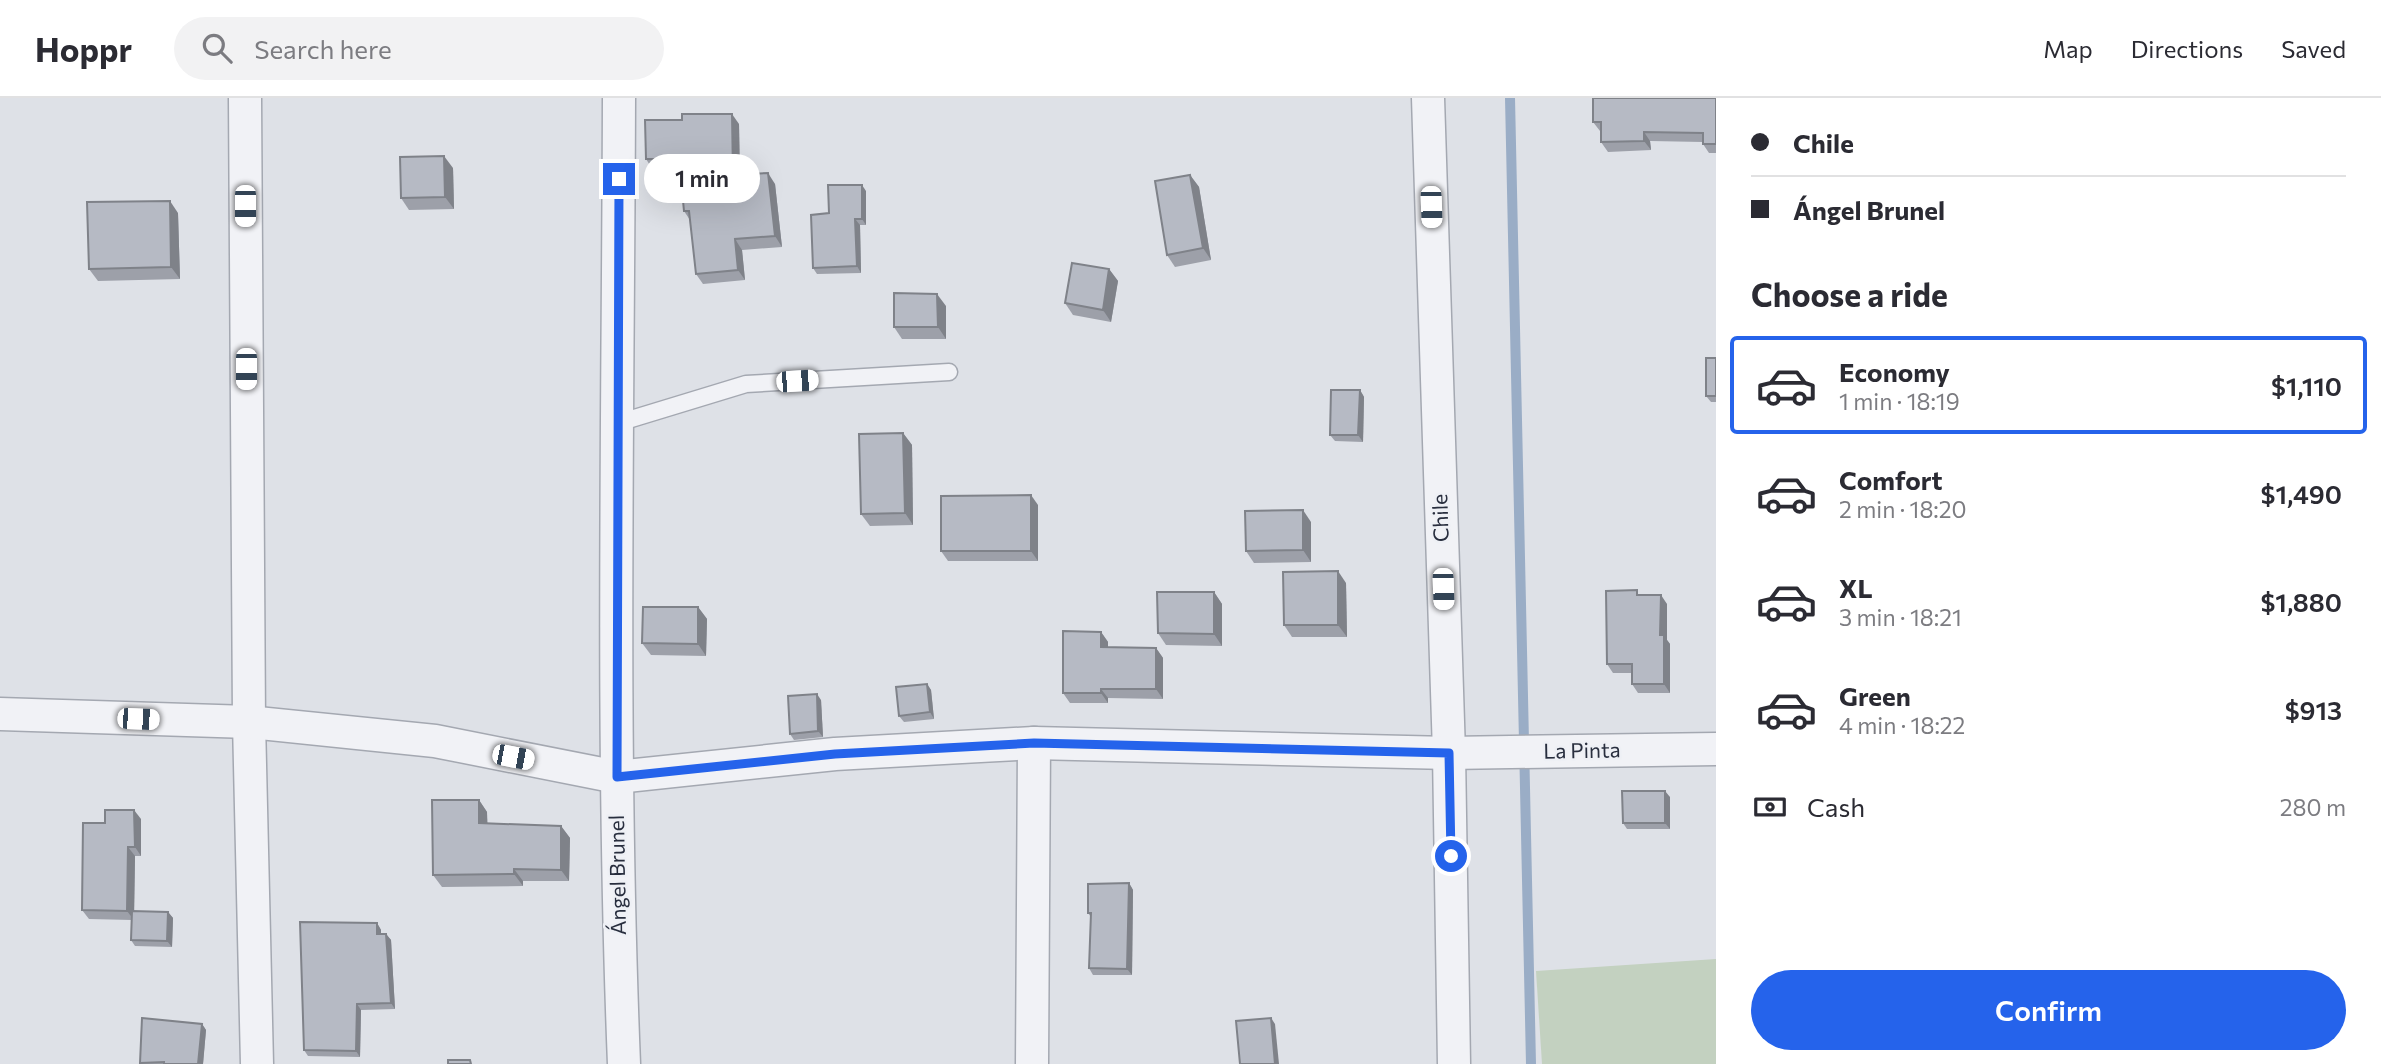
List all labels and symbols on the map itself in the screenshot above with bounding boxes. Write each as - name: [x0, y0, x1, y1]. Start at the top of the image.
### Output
- callout: 1 min: [644, 154, 759, 204]
- route end: [603, 163, 635, 195]
- car: [235, 185, 256, 227]
- car: [1420, 186, 1443, 228]
- car: [236, 348, 257, 390]
- car: [776, 369, 819, 393]
- street label: Chile: [1426, 494, 1453, 543]
- car: [1432, 568, 1455, 610]
- car: [117, 708, 160, 730]
- street label: La Pinta: [1543, 736, 1621, 763]
- car: [491, 743, 536, 771]
- street label: Ángel Brunel: [603, 815, 630, 935]
- route start: [1435, 840, 1467, 872]

